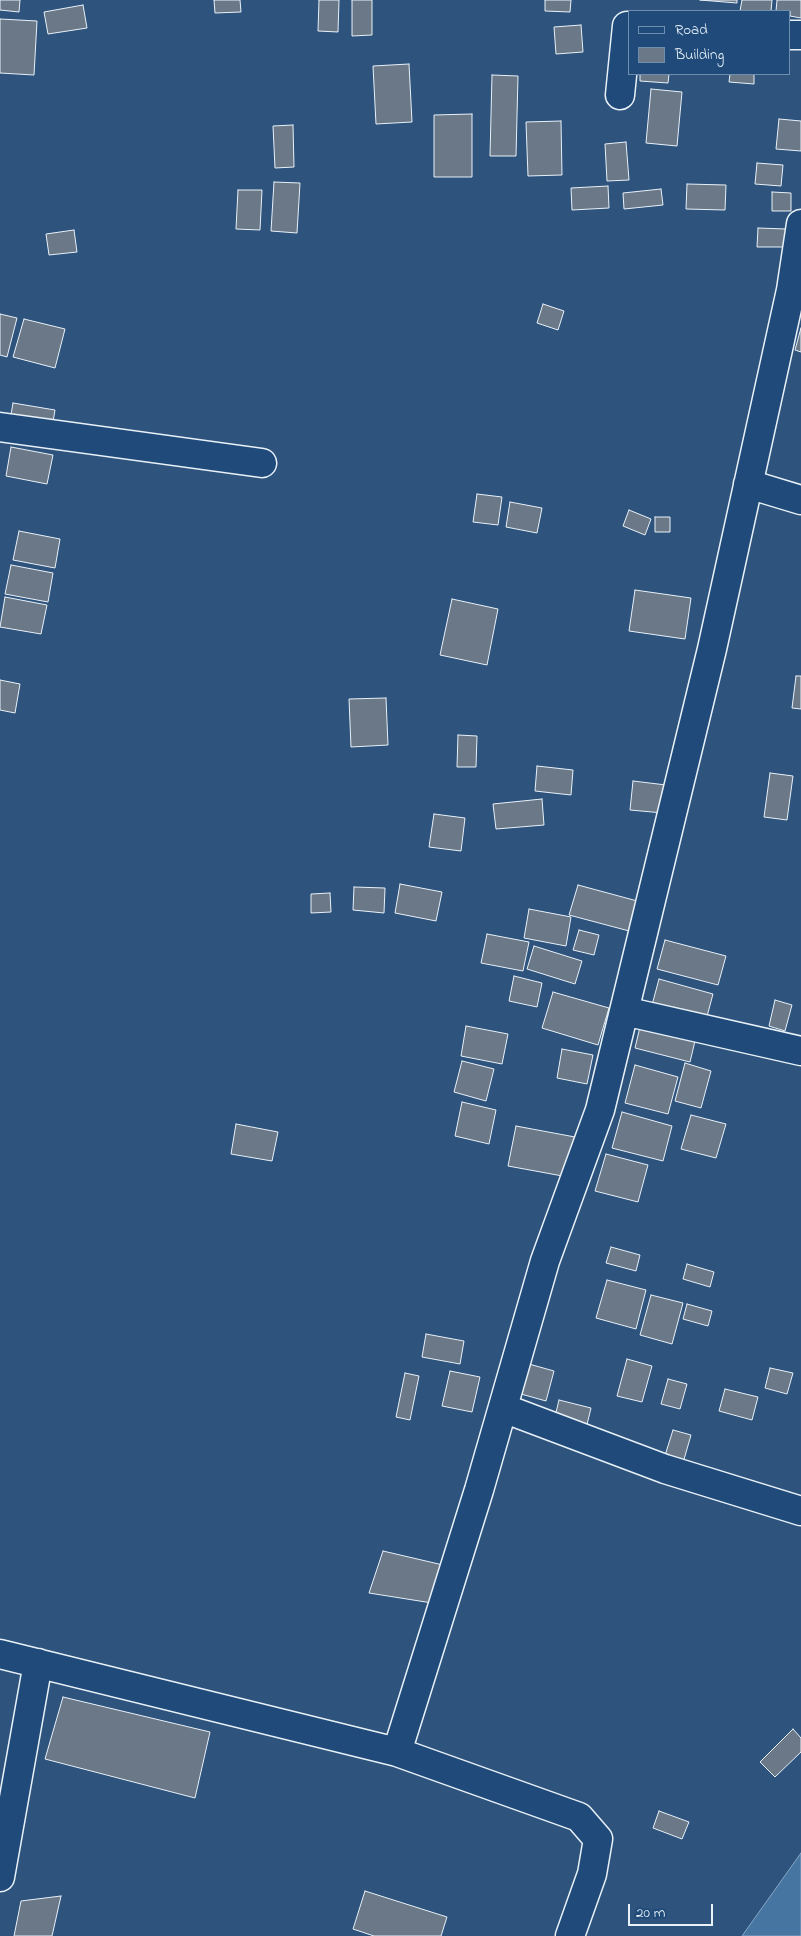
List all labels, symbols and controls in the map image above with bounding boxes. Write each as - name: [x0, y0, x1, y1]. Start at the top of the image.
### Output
- legend: [628, 10, 791, 75]
- text: Road: [675, 19, 708, 41]
- text: Building: [675, 44, 724, 66]
- scale bar: [631, 1894, 716, 1926]
- text: 20 m: [636, 1902, 665, 1924]

